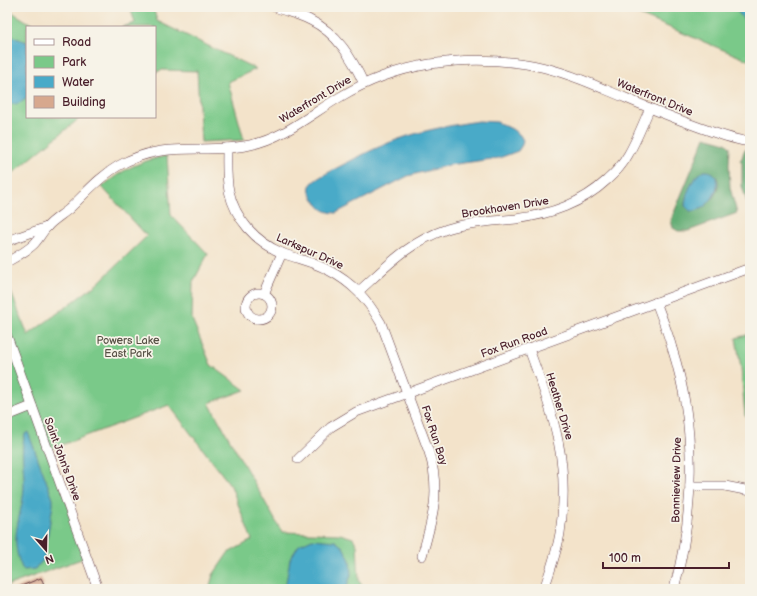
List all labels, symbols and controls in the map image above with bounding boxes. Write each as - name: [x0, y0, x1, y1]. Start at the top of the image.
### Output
- legend: [26, 26, 156, 118]
- text: Road: [62, 35, 91, 50]
- text: Park: [62, 55, 86, 70]
- street label: Waterfront Drive: [277, 73, 354, 126]
- text: Water: [62, 75, 94, 90]
- street label: Waterfront Drive: [615, 76, 695, 119]
- text: Building: [62, 95, 106, 110]
- street label: Brookhaven Drive: [461, 194, 550, 221]
- street label: Larkspur Drive: [274, 231, 346, 272]
- street label: Fox Run Road: [479, 324, 549, 361]
- park label: Powers Lake East Park: [97, 334, 160, 360]
- street label: Heather Drive: [543, 371, 576, 442]
- street label: Fox Run Bay: [419, 404, 450, 467]
- street label: Saint John's Drive: [41, 416, 84, 503]
- street label: Bonnieview Drive: [669, 437, 684, 523]
- north arrow: [26, 530, 66, 570]
- scale bar: [603, 544, 729, 570]
- text: N: [43, 551, 55, 566]
- text: 100 m: [609, 551, 641, 566]

